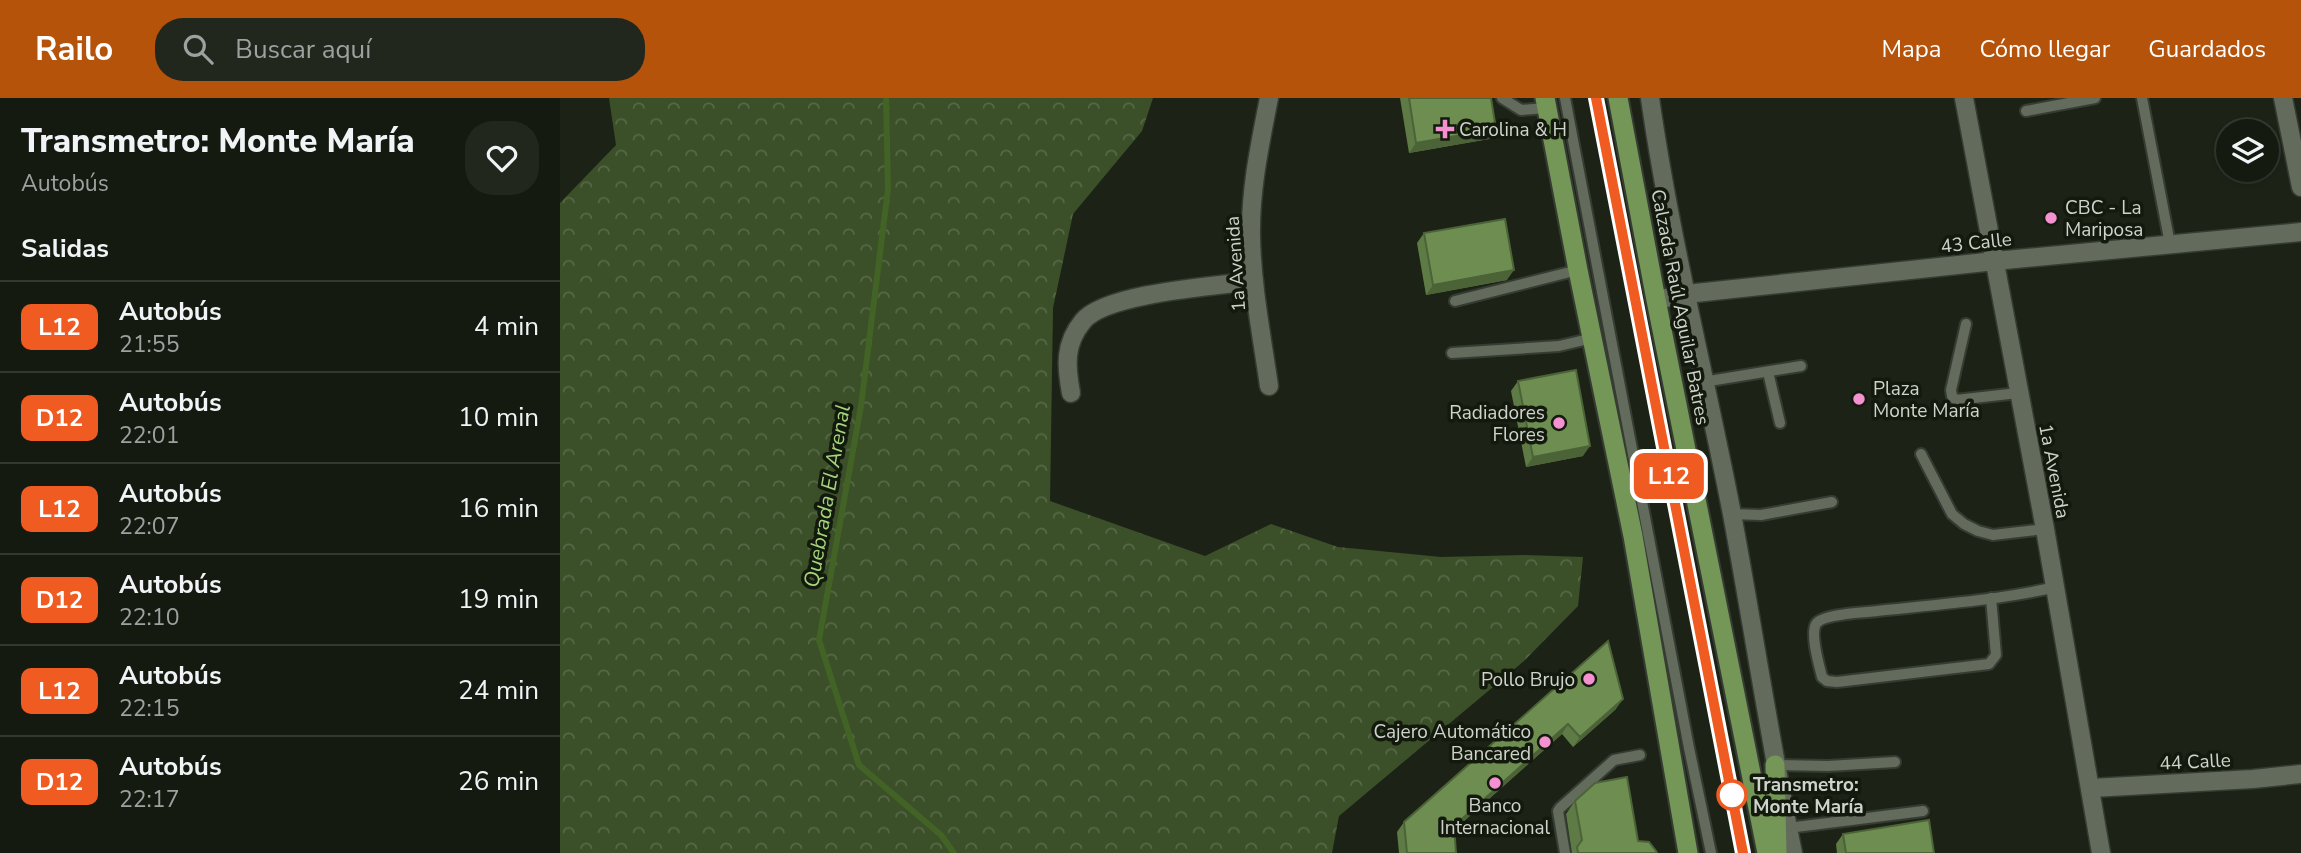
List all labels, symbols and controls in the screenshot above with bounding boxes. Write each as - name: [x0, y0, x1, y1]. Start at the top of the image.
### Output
- search box: [155, 18, 645, 81]
- text: Railo: [35, 27, 113, 72]
- icon: search: [179, 30, 217, 68]
- text: Buscar aquí: [235, 32, 371, 67]
- text: Mapa: [1881, 33, 1941, 65]
- text: Cómo llegar: [1979, 33, 2110, 65]
- text: Guardados: [2148, 33, 2266, 65]
- place label: Carolina & H: [1459, 117, 1567, 143]
- text: Transmetro: Monte María: [21, 119, 415, 164]
- map controls: [2216, 119, 2279, 182]
- button: layers: [2216, 119, 2279, 182]
- button: heart: [465, 121, 539, 195]
- marker: Carolina & H: [1437, 121, 1453, 137]
- text: Autobús: [21, 168, 109, 199]
- street label: Calzada Raúl Aguilar Batres: [1644, 187, 1716, 427]
- place label: CBC - La Mariposa: [2065, 195, 2143, 243]
- marker: CBC - La Mariposa: [2043, 210, 2059, 226]
- street label: 1a Avenida: [1220, 215, 1252, 313]
- street label: 43 Calle: [1939, 226, 2013, 260]
- text: Salidas: [21, 231, 109, 266]
- text: Autobús: [119, 294, 222, 329]
- text: 4 min: [474, 309, 539, 344]
- text: L12: [38, 311, 81, 343]
- text: 21:55: [119, 329, 179, 360]
- place label: Plaza Monte María: [1873, 376, 1980, 424]
- text: Autobús: [119, 385, 222, 420]
- marker: Plaza Monte María: [1851, 391, 1867, 407]
- text: 10 min: [458, 400, 539, 435]
- place label: Radiadores Flores: [1449, 400, 1545, 448]
- text: D12: [36, 402, 83, 434]
- water label: Quebrada El Arenal: [797, 402, 857, 590]
- marker: Radiadores Flores: [1551, 415, 1567, 431]
- text: 22:01: [119, 420, 179, 451]
- street label: 1a Avenida: [2032, 422, 2076, 521]
- line badge: L12: [1629, 453, 1709, 499]
- text: L12: [1648, 460, 1690, 492]
- text: Autobús: [119, 476, 222, 511]
- text: 16 min: [458, 491, 539, 526]
- text: L12: [38, 493, 81, 525]
- text: 22:07: [119, 511, 179, 542]
- text: Autobús: [119, 567, 222, 602]
- text: 19 min: [458, 582, 539, 617]
- text: D12: [36, 584, 83, 616]
- text: 22:10: [119, 602, 179, 633]
- text: Autobús: [119, 658, 222, 693]
- place label: Pollo Brujo: [1481, 667, 1575, 693]
- marker: Pollo Brujo: [1581, 671, 1597, 687]
- text: 24 min: [458, 673, 539, 708]
- text: L12: [38, 675, 81, 707]
- text: 22:15: [119, 693, 179, 724]
- place label: Cajero Automático Bancared: [1374, 719, 1531, 767]
- marker: Cajero Automático Bancared: [1537, 734, 1553, 750]
- street label: 44 Calle: [2159, 747, 2231, 777]
- text: Autobús: [119, 749, 222, 784]
- text: 26 min: [458, 764, 539, 799]
- text: D12: [36, 766, 83, 798]
- place label: Transmetro: Monte María: [1753, 772, 1864, 820]
- marker: Banco Internacional: [1487, 775, 1503, 791]
- marker: Transmetro: Monte María: [1717, 780, 1747, 810]
- text: 22:17: [119, 784, 179, 815]
- place label: Banco Internacional: [1440, 793, 1550, 841]

